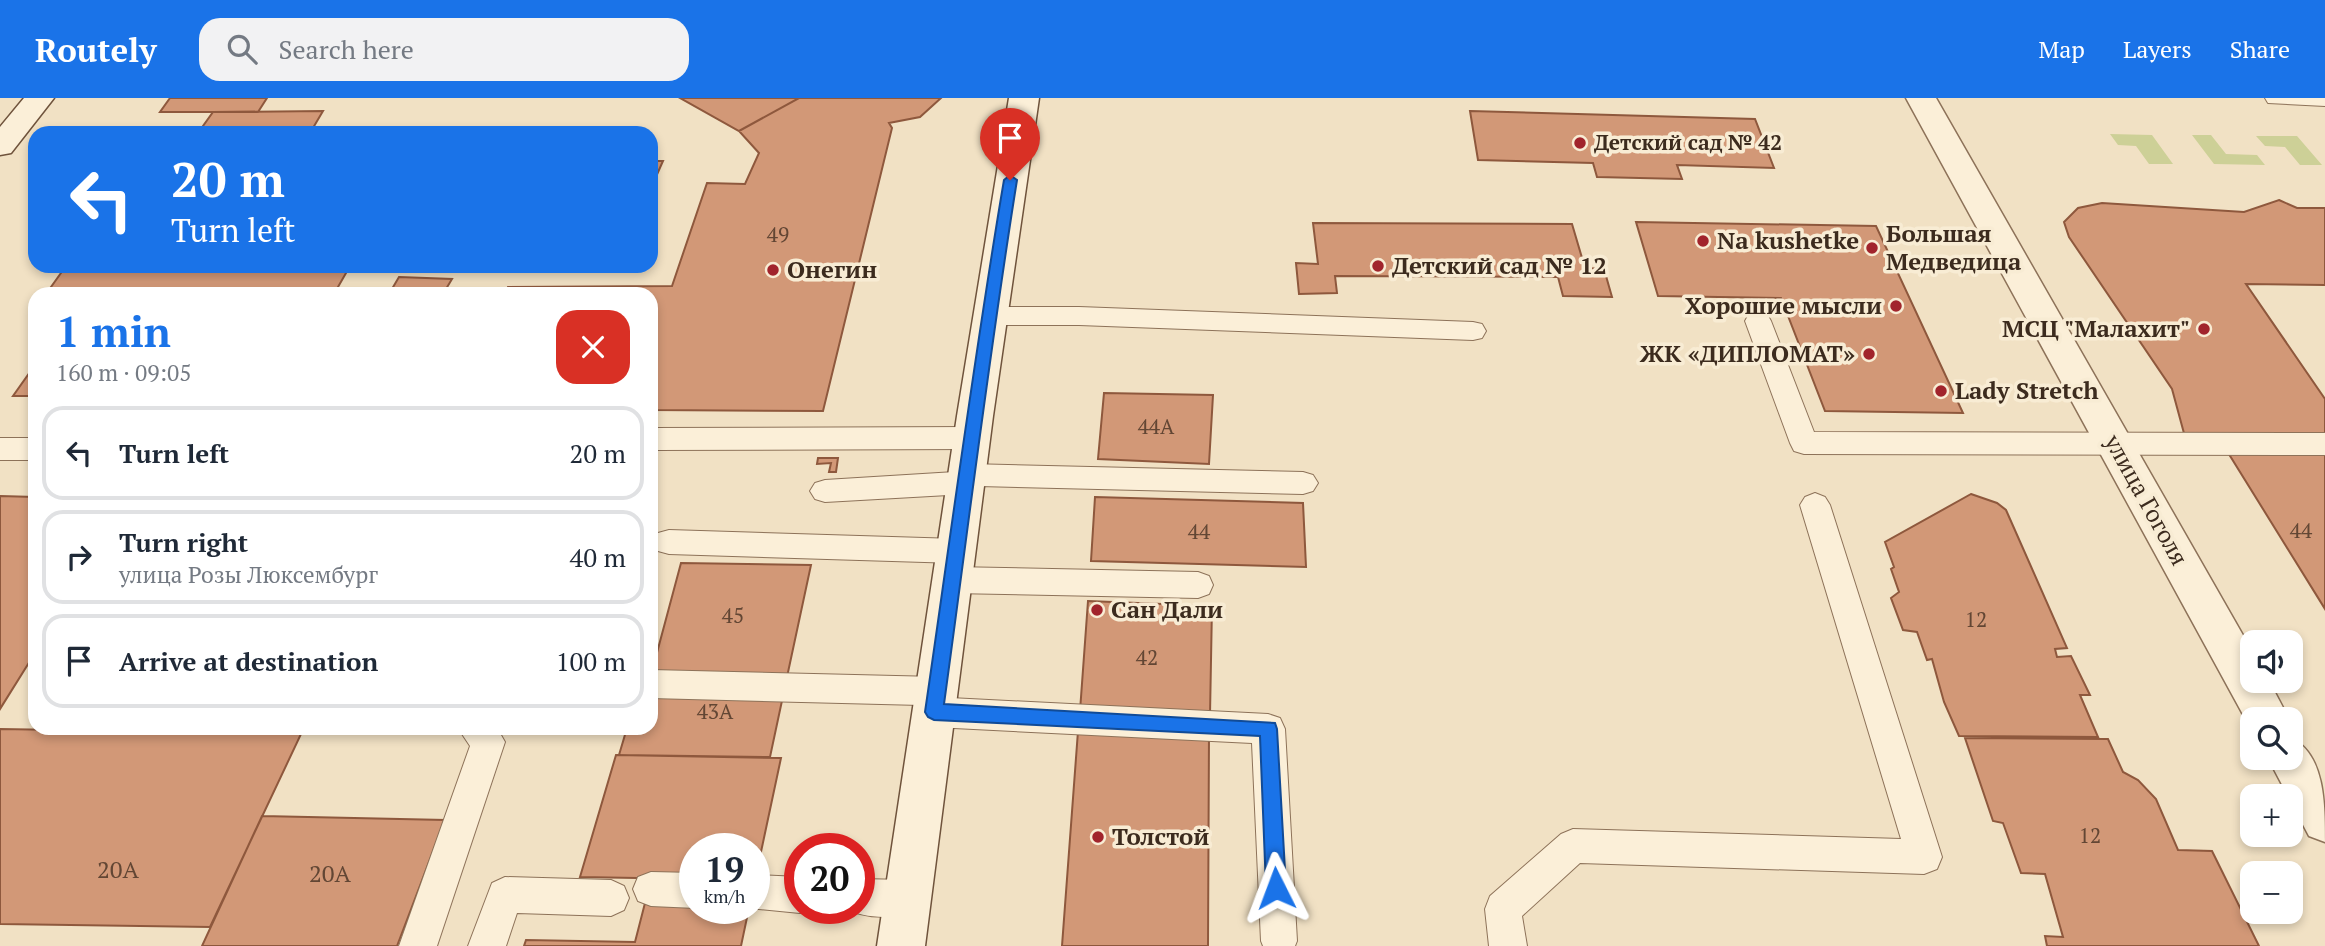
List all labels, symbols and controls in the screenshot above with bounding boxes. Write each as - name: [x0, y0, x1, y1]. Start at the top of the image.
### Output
- search box: [199, 18, 689, 81]
- text: Routely: [35, 28, 157, 71]
- icon: search: [223, 30, 261, 68]
- text: Search here: [279, 32, 414, 66]
- text: Map: [2038, 33, 2085, 65]
- text: Layers: [2123, 33, 2192, 65]
- text: Share: [2230, 33, 2290, 65]
- pin: [980, 108, 1040, 180]
- icon: arrive: [991, 119, 1029, 157]
- place label: Детский сад № 42: [1594, 128, 1782, 156]
- marker: Детский сад № 42: [1572, 135, 1588, 151]
- text: 20 m: [171, 146, 285, 211]
- icon: left: [56, 154, 147, 245]
- text: Turn left: [171, 209, 295, 251]
- place label: Большая Медведица: [1886, 217, 2022, 277]
- house number: 49: [767, 220, 789, 248]
- place label: Na kushetke: [1717, 224, 1859, 256]
- marker: Na kushetke: [1695, 233, 1711, 249]
- marker: Большая Медведица: [1864, 240, 1880, 256]
- place label: Детский сад № 12: [1392, 249, 1607, 281]
- place label: Онегин: [787, 253, 877, 285]
- marker: Детский сад № 12: [1370, 258, 1386, 274]
- marker: Онегин: [765, 262, 781, 278]
- place label: Хорошие мысли: [1685, 289, 1882, 321]
- marker: Хорошие мысли: [1888, 298, 1904, 314]
- text: 1 min: [56, 303, 171, 359]
- button: close: [556, 310, 630, 384]
- place label: МСЦ "Малахит": [2002, 312, 2190, 344]
- marker: МСЦ "Малахит": [2196, 321, 2212, 337]
- place label: ЖК «ДИПЛОМАТ»: [1640, 337, 1855, 369]
- marker: ЖК «ДИПЛОМАТ»: [1861, 346, 1877, 362]
- text: 160 m · 09:05: [56, 357, 191, 388]
- place label: Lady Stretch: [1955, 374, 2099, 406]
- marker: Lady Stretch: [1933, 383, 1949, 399]
- house number: 44А: [1138, 412, 1175, 440]
- street label: улица Гоголя: [2097, 427, 2196, 571]
- icon: left: [60, 434, 98, 472]
- text: Turn left: [119, 436, 229, 470]
- text: 20 m: [570, 436, 626, 470]
- house number: 44: [2290, 516, 2313, 544]
- house number: 44: [1188, 517, 1211, 545]
- text: Turn right: [119, 525, 248, 559]
- icon: right: [60, 538, 98, 576]
- text: 40 m: [570, 540, 626, 574]
- text: улица Розы Люксембург: [119, 559, 378, 590]
- place label: Сан Дали: [1111, 593, 1223, 625]
- house number: 45: [722, 601, 744, 629]
- marker: Сан Дали: [1089, 602, 1105, 618]
- house number: 12: [1965, 605, 1987, 633]
- map controls: [2240, 630, 2303, 924]
- button: sound: [2240, 630, 2303, 693]
- icon: arrive: [60, 642, 98, 680]
- house number: 42: [1136, 643, 1158, 671]
- text: Arrive at destination: [119, 644, 378, 678]
- text: 100 m: [556, 644, 626, 678]
- house number: 43А: [697, 697, 734, 725]
- button: search: [2240, 707, 2303, 770]
- button: +: [2240, 784, 2303, 847]
- place label: Толстой: [1112, 820, 1209, 852]
- house number: 12: [2079, 821, 2101, 849]
- marker: Толстой: [1090, 829, 1106, 845]
- speed limit sign: 20: [784, 833, 875, 924]
- text: 19: [705, 846, 744, 892]
- position arrow: [1239, 851, 1313, 925]
- house number: 20А: [97, 853, 140, 885]
- house number: 20А: [309, 857, 352, 889]
- button: −: [2240, 861, 2303, 924]
- text: km/h: [704, 884, 745, 908]

